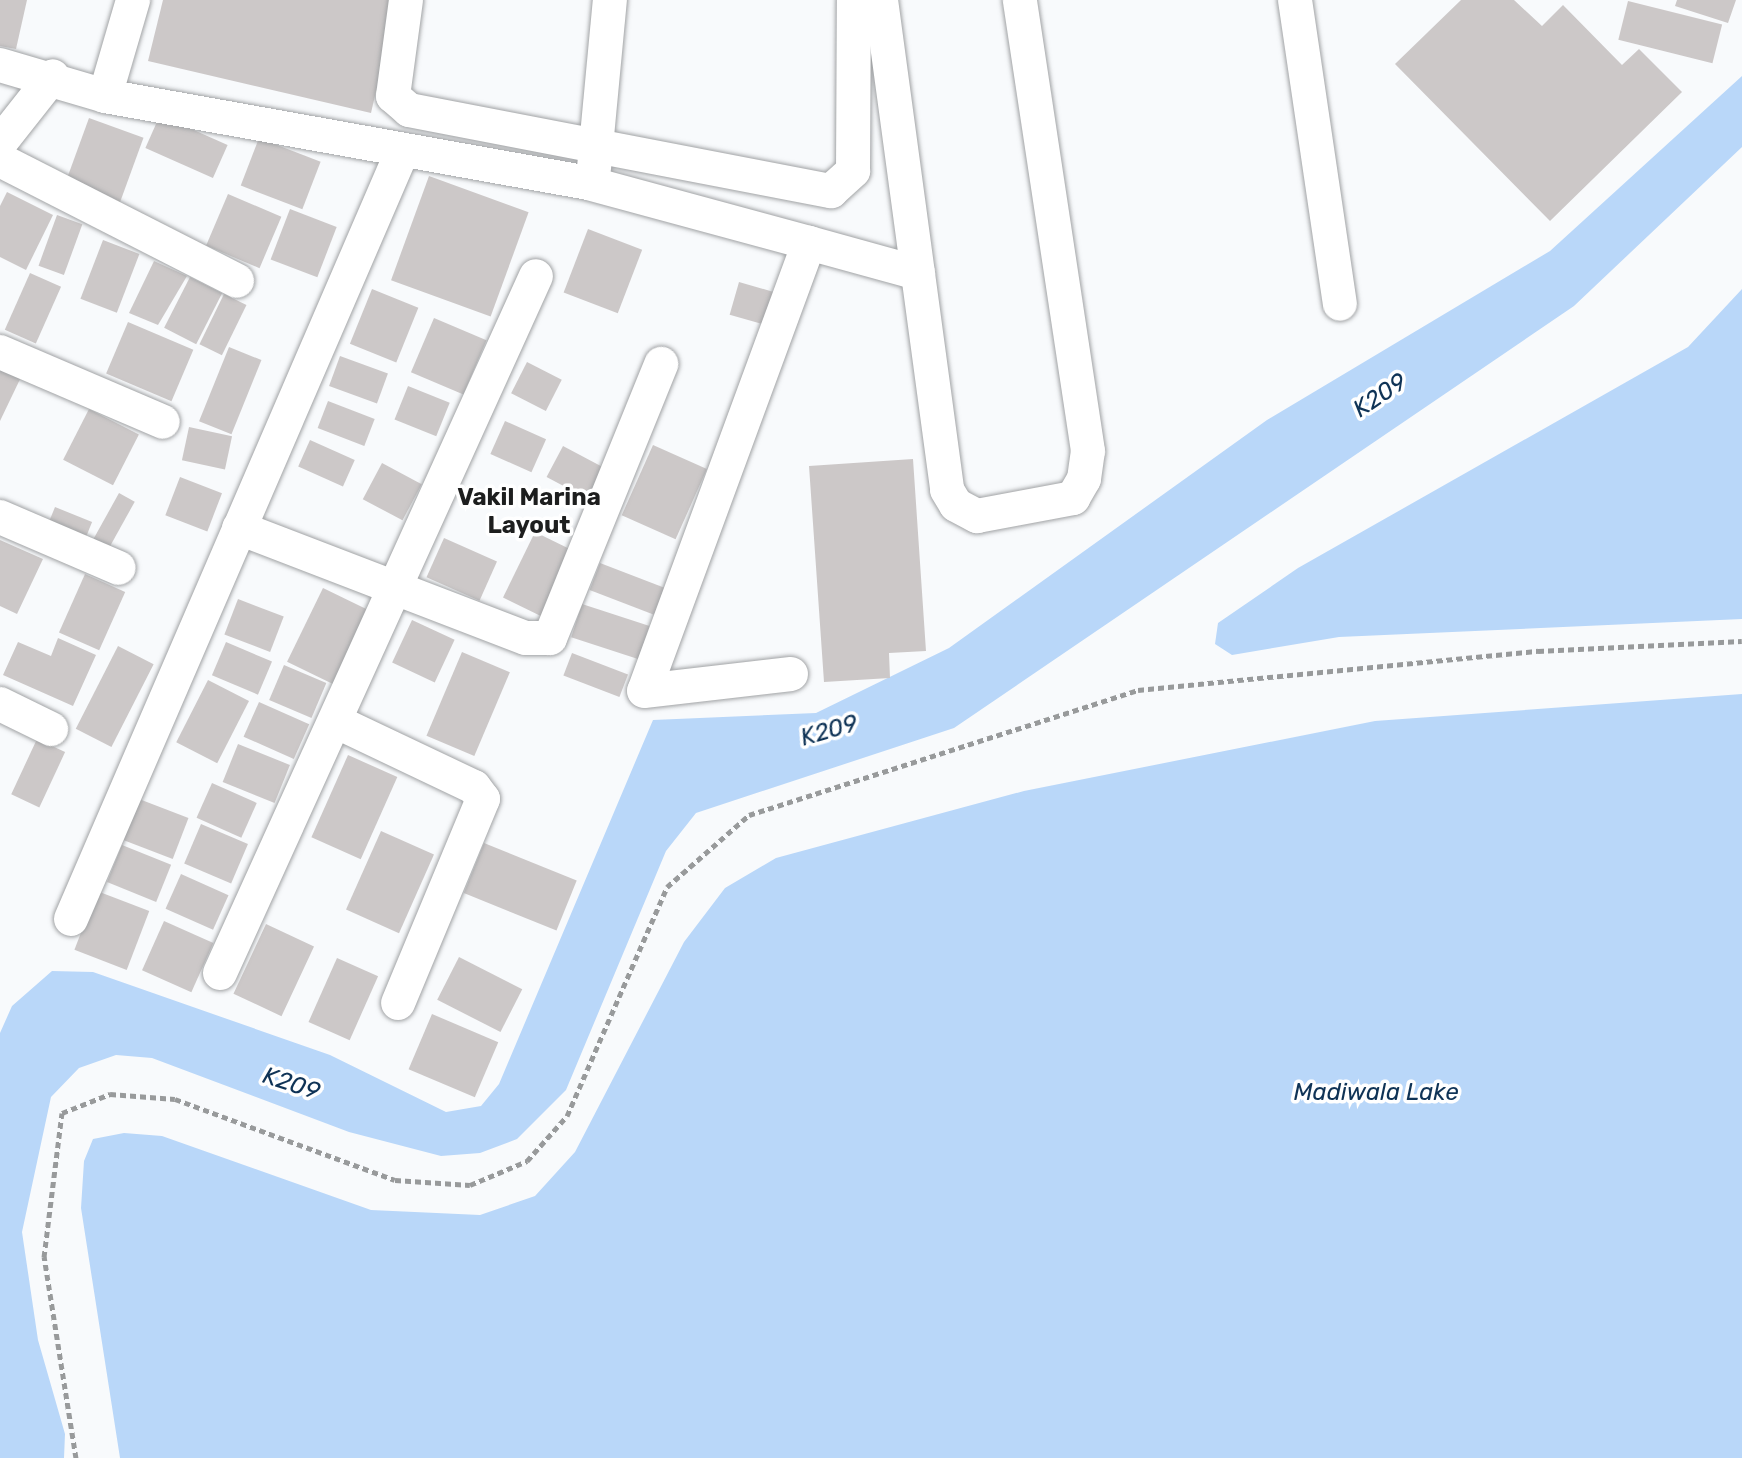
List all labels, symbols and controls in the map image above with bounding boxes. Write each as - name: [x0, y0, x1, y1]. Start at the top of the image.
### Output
- water label: K209: [1348, 368, 1412, 424]
- district label: Vakil Marina Layout: [457, 484, 601, 540]
- water label: K209: [797, 709, 861, 753]
- water label: K209: [259, 1061, 323, 1107]
- water label: Madiwala Lake: [1293, 1079, 1459, 1107]

